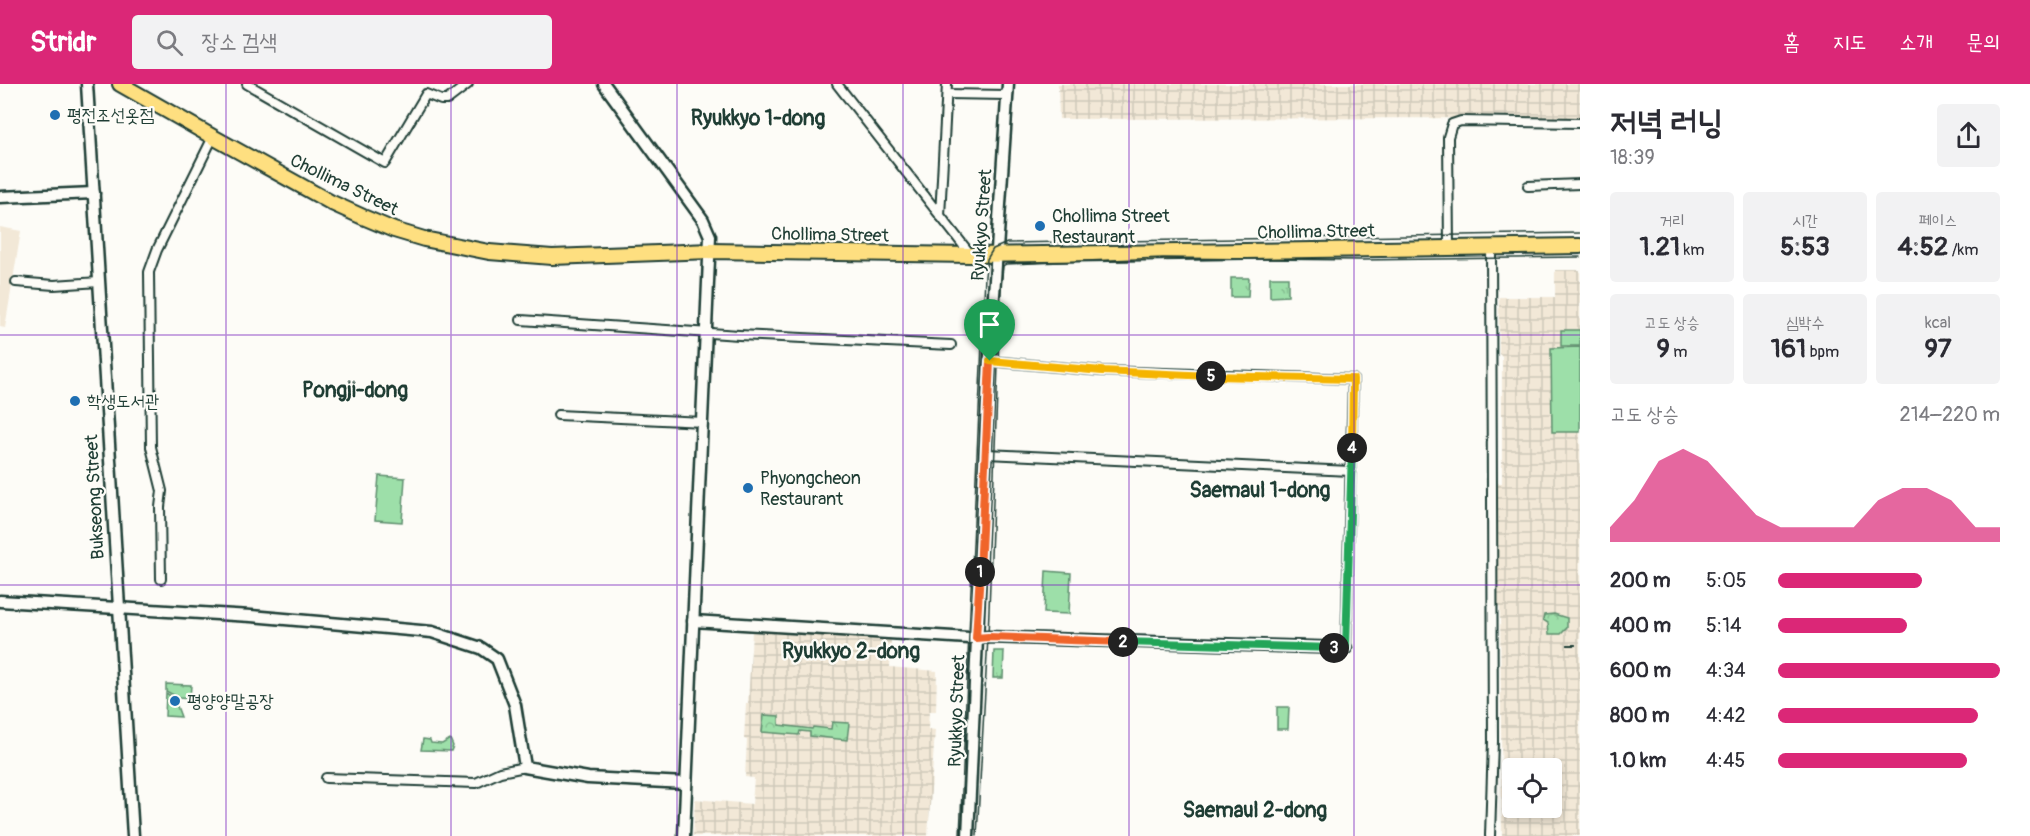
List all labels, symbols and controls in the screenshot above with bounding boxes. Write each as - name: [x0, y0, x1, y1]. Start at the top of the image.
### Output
- search box: [132, 15, 552, 69]
- text: Stridr: [30, 25, 96, 60]
- icon: search: [153, 26, 186, 59]
- text: 장소 검색: [201, 28, 277, 56]
- text: 홈: [1783, 29, 1800, 56]
- text: 지도: [1833, 29, 1866, 56]
- text: 소개: [1899, 29, 1933, 56]
- text: 문의: [1966, 29, 2000, 56]
- text: 저녁 러닝: [1610, 102, 1723, 143]
- place label: 평전조선옷점: [67, 104, 154, 127]
- button: share: [1937, 104, 2000, 167]
- district label: Ryukkyo 1-dong: [691, 105, 826, 132]
- marker: 평전조선옷점: [48, 108, 62, 122]
- text: 18:39: [1610, 145, 1655, 170]
- street label: Chollima Street: [286, 149, 403, 221]
- street label: Ryukkyo Street: [967, 167, 997, 282]
- place label: Chollima Street Restaurant: [1052, 205, 1170, 249]
- text: 거리: [1659, 211, 1685, 231]
- text: 시간: [1792, 211, 1818, 231]
- text: 페이스: [1919, 211, 1957, 231]
- marker: Chollima Street Restaurant: [1033, 219, 1047, 233]
- street label: Chollima Street: [1257, 219, 1376, 245]
- street label: Chollima Street: [771, 222, 890, 248]
- text: 1.21: [1640, 231, 1680, 263]
- text: 5:53: [1780, 231, 1830, 263]
- text: 4:52: [1898, 231, 1948, 263]
- text: km: [1680, 240, 1704, 260]
- text: /km: [1948, 240, 1978, 260]
- pin: [964, 299, 1015, 361]
- icon: arrive: [973, 308, 1006, 341]
- text: 고도 상승: [1645, 313, 1699, 333]
- text: 심박수: [1786, 313, 1824, 333]
- text: kcal: [1925, 313, 1951, 333]
- text: 9: [1656, 333, 1670, 365]
- text: 161: [1771, 333, 1806, 365]
- text: 97: [1924, 333, 1952, 365]
- text: m: [1670, 342, 1688, 362]
- text: bpm: [1806, 342, 1839, 362]
- pin: 5: [1196, 361, 1226, 391]
- text: 5: [1207, 366, 1215, 386]
- district label: Pongji-dong: [302, 377, 408, 404]
- place label: 학생도서관: [87, 390, 159, 413]
- marker: 학생도서관: [68, 394, 82, 408]
- text: 고도 상승: [1610, 402, 1679, 427]
- text: 214–220 m: [1900, 402, 2000, 427]
- street label: Bukseong Street: [80, 433, 110, 560]
- pin: 4: [1337, 433, 1367, 463]
- text: 4: [1347, 438, 1357, 458]
- place label: Phyongcheon Restaurant: [760, 467, 861, 511]
- district label: Saemaul 1-dong: [1190, 477, 1331, 504]
- marker: Phyongcheon Restaurant: [741, 481, 755, 495]
- pin: 1: [965, 557, 995, 587]
- text: 1: [977, 562, 983, 582]
- text: 200 m: [1610, 568, 1671, 593]
- text: 5:05: [1706, 568, 1747, 593]
- text: 400 m: [1610, 613, 1671, 638]
- text: 5:14: [1706, 613, 1742, 638]
- pin: 2: [1108, 627, 1138, 657]
- text: 2: [1119, 632, 1127, 652]
- pin: 3: [1319, 633, 1349, 663]
- district label: Ryukkyo 2-dong: [782, 638, 920, 665]
- text: 3: [1330, 638, 1338, 658]
- street label: Ryukkyo Street: [944, 654, 970, 767]
- text: 600 m: [1610, 658, 1671, 683]
- text: 4:34: [1706, 658, 1746, 683]
- place label: 평양양말공장: [187, 690, 274, 713]
- marker: 평양양말공장: [168, 694, 182, 708]
- text: 800 m: [1610, 703, 1670, 728]
- text: 4:42: [1706, 703, 1746, 728]
- text: 1.0 km: [1610, 748, 1666, 773]
- text: 4:45: [1706, 748, 1745, 773]
- map controls: [1502, 758, 1562, 818]
- button: locate: [1502, 758, 1562, 818]
- district label: Saemaul 2-dong: [1183, 797, 1328, 824]

